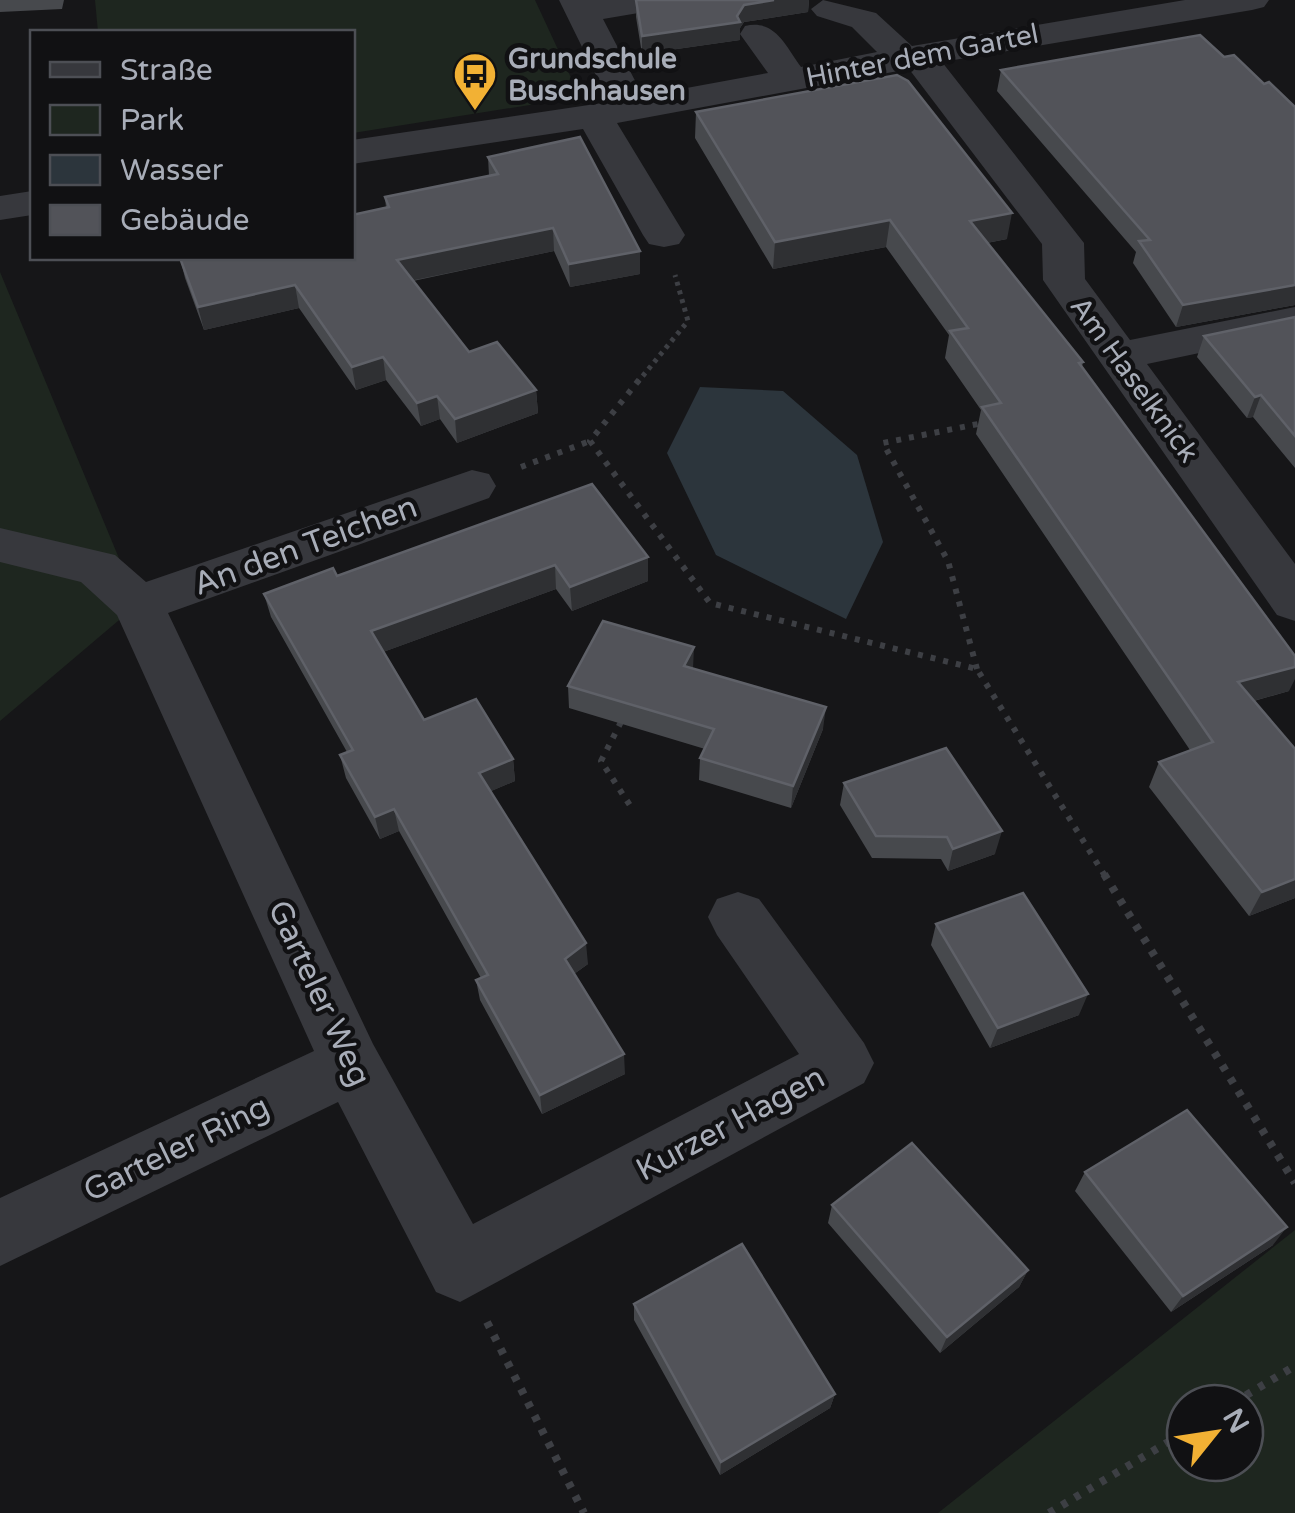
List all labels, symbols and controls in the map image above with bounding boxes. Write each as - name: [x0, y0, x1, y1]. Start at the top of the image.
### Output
- street label: Hinter dem Gartel: [803, 17, 1041, 95]
- legend: [30, 30, 355, 260]
- place label: Grundschule Buschhausen: [508, 42, 686, 108]
- bus stop icon: Grundschule Buschhausen: [452, 51, 498, 112]
- text: Straße: [120, 52, 213, 89]
- text: Park: [120, 102, 184, 139]
- text: Wasser: [120, 152, 224, 189]
- text: Gebäude: [120, 202, 250, 239]
- street label: Am Haselknick: [1063, 290, 1206, 469]
- street label: An den Teichen: [188, 488, 422, 604]
- street label: Garteler Weg: [260, 895, 379, 1092]
- street label: Kurzer Hagen: [630, 1058, 831, 1189]
- street label: Garteler Ring: [77, 1088, 275, 1210]
- north arrow: [1165, 1383, 1265, 1483]
- text: N: [1215, 1403, 1256, 1439]

